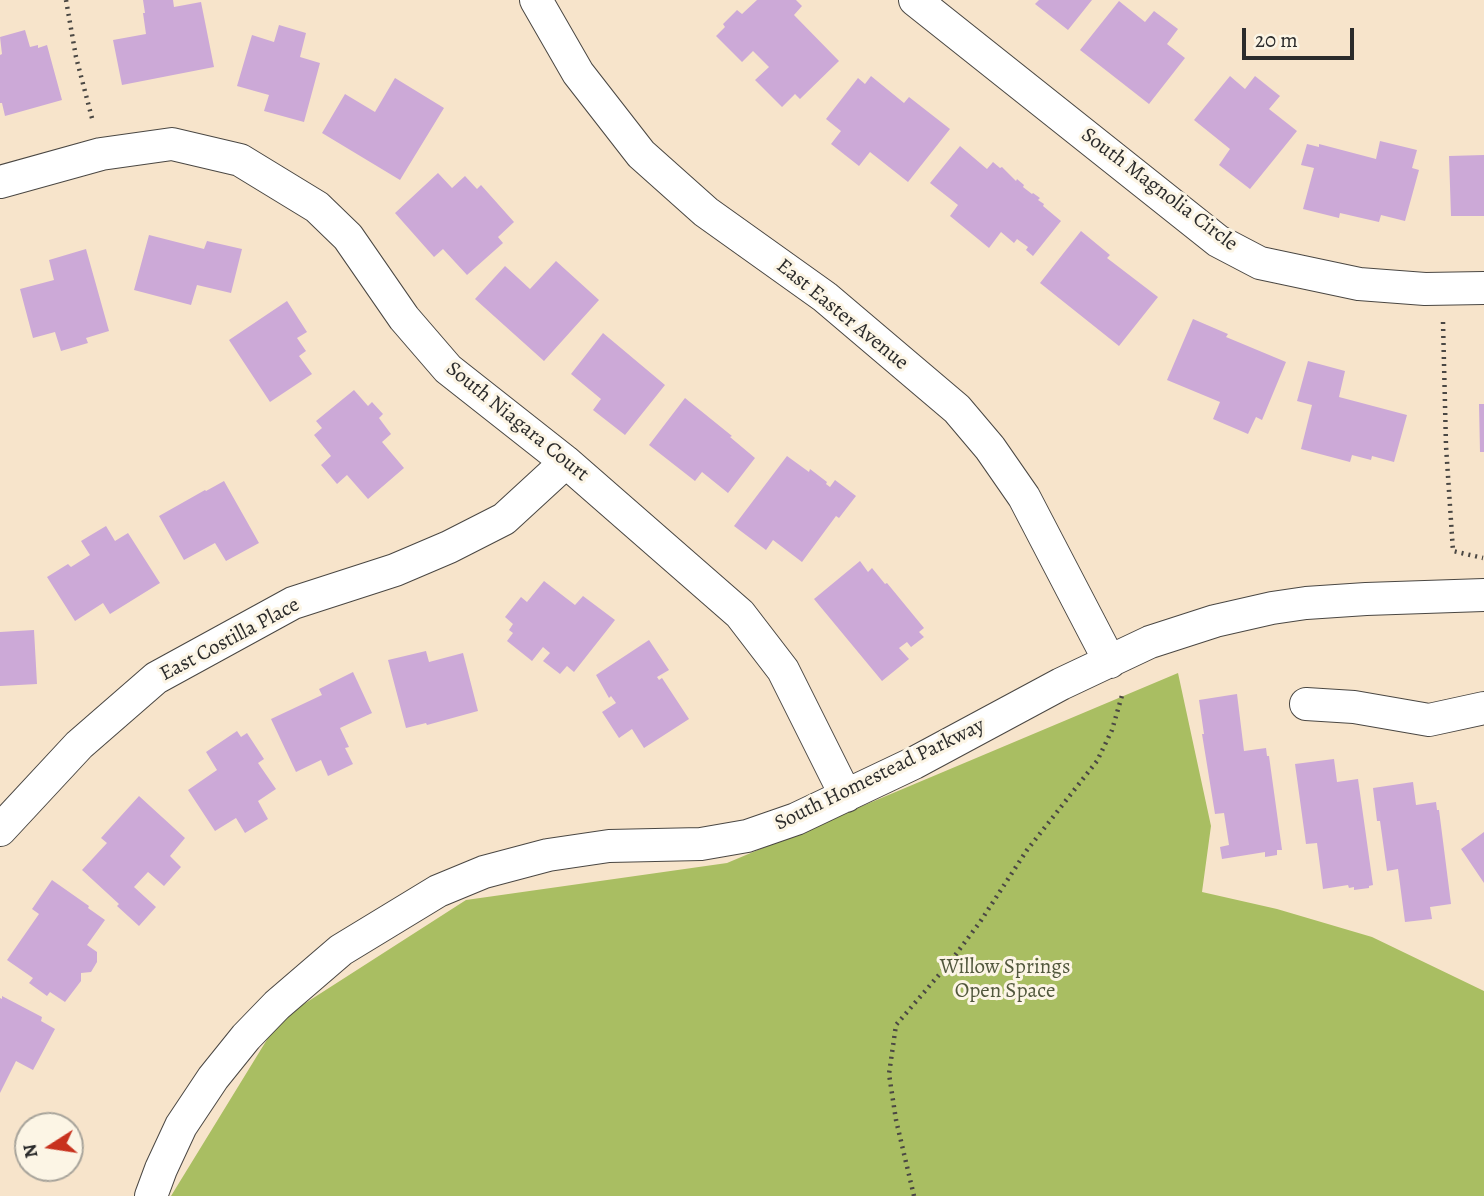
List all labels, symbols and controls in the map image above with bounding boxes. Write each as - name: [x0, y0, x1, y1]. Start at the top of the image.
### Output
- scale bar: [1246, 14, 1358, 58]
- text: 20 m: [1255, 26, 1298, 54]
- street label: South Magnolia Circle: [1076, 123, 1242, 257]
- street label: East Easter Avenue: [771, 254, 913, 376]
- street label: South Niagara Court: [440, 357, 594, 487]
- street label: East Costilla Place: [156, 593, 304, 687]
- street label: South Homestead Parkway: [771, 713, 989, 837]
- park label: Willow Springs Open Space: [940, 955, 1070, 1005]
- north arrow: [14, 1112, 84, 1182]
- text: N: [16, 1141, 45, 1160]

